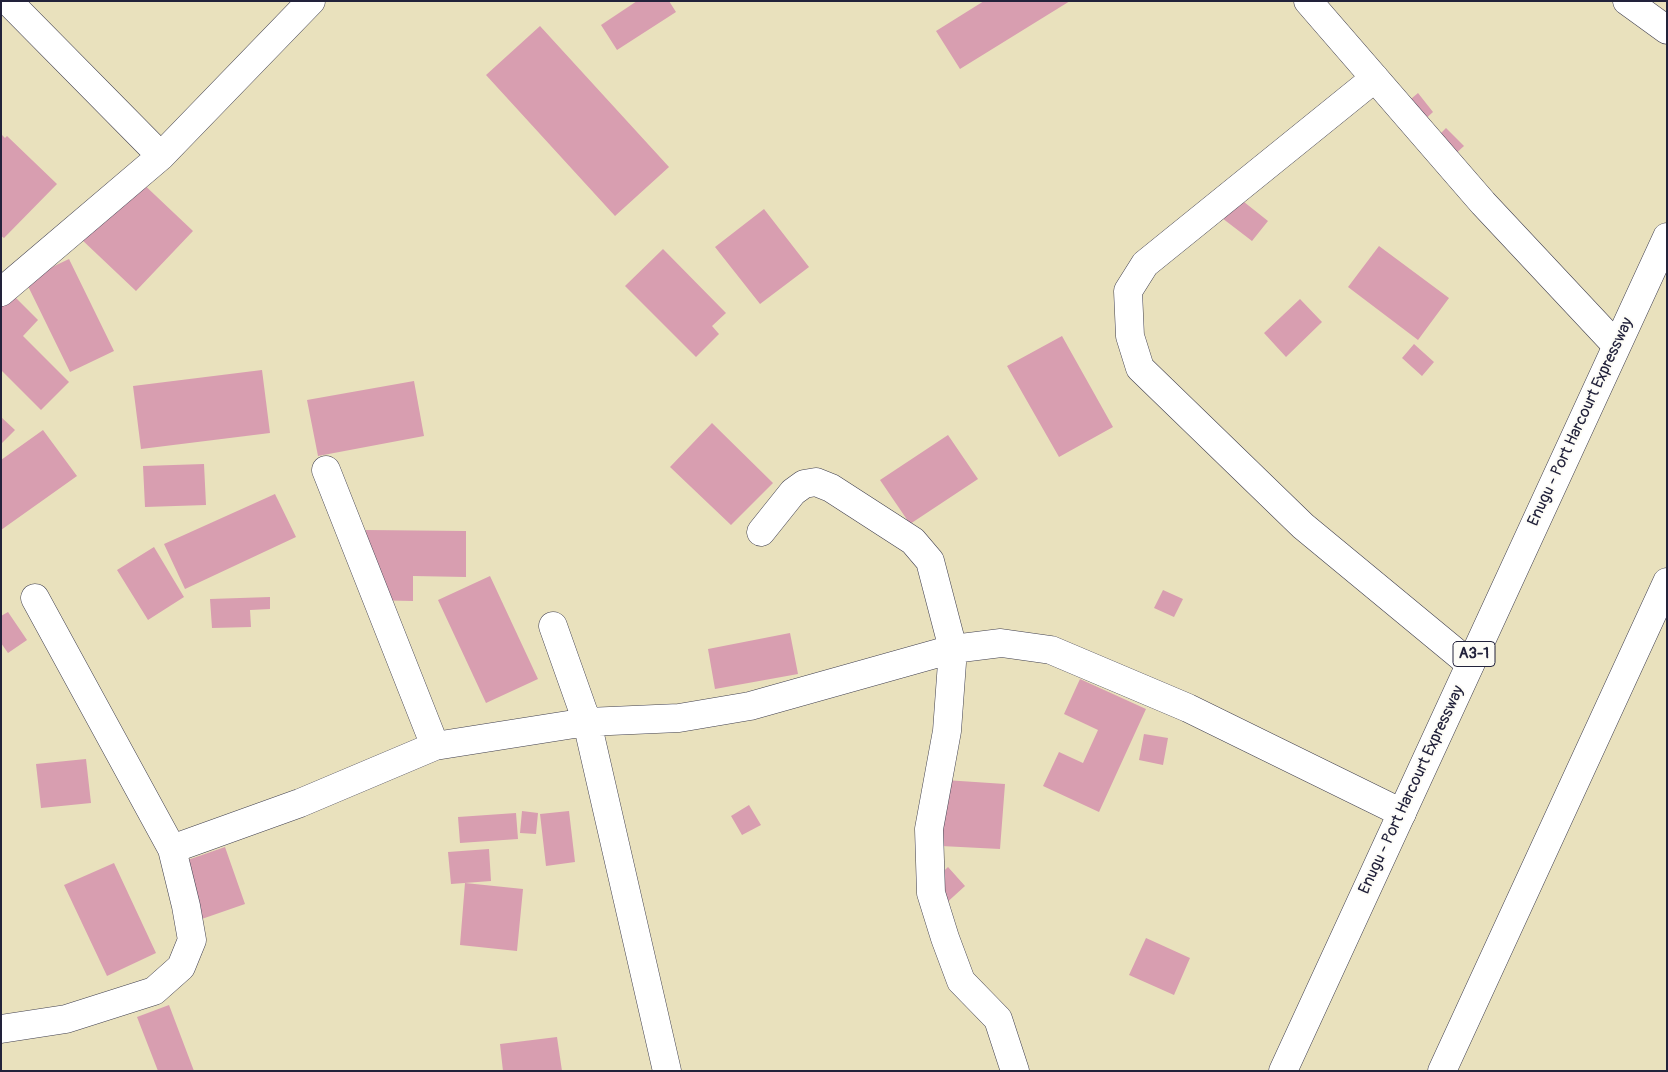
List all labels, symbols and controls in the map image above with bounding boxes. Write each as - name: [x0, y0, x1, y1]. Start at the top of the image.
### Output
- street label: Enugu - Port Harcourt Expressway: [1524, 315, 1638, 529]
- road number: A3-1: [1453, 642, 1495, 666]
- street label: Enugu - Port Harcourt Expressway: [1355, 683, 1469, 897]

